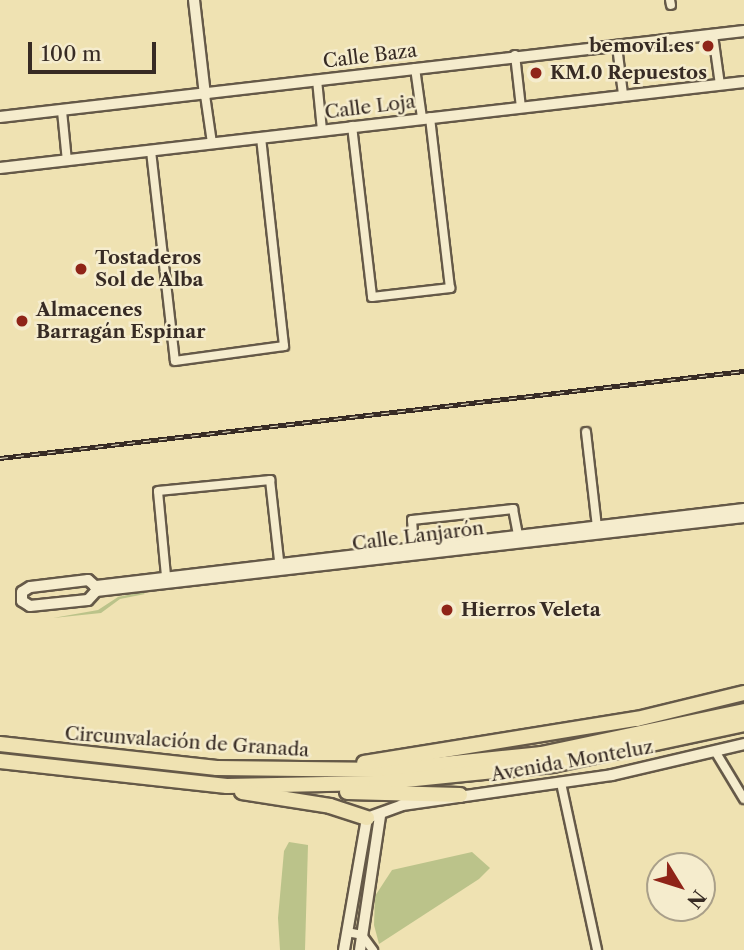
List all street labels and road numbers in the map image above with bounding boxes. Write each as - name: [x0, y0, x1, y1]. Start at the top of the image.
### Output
- street label: Calle Baza: [322, 39, 418, 73]
- street label: Calle Loja: [323, 90, 417, 124]
- street label: Calle Lanjarón: [351, 517, 485, 555]
- street label: Circunvalación de Granada: [64, 722, 310, 762]
- street label: Avenida Monteluz: [489, 735, 655, 787]

